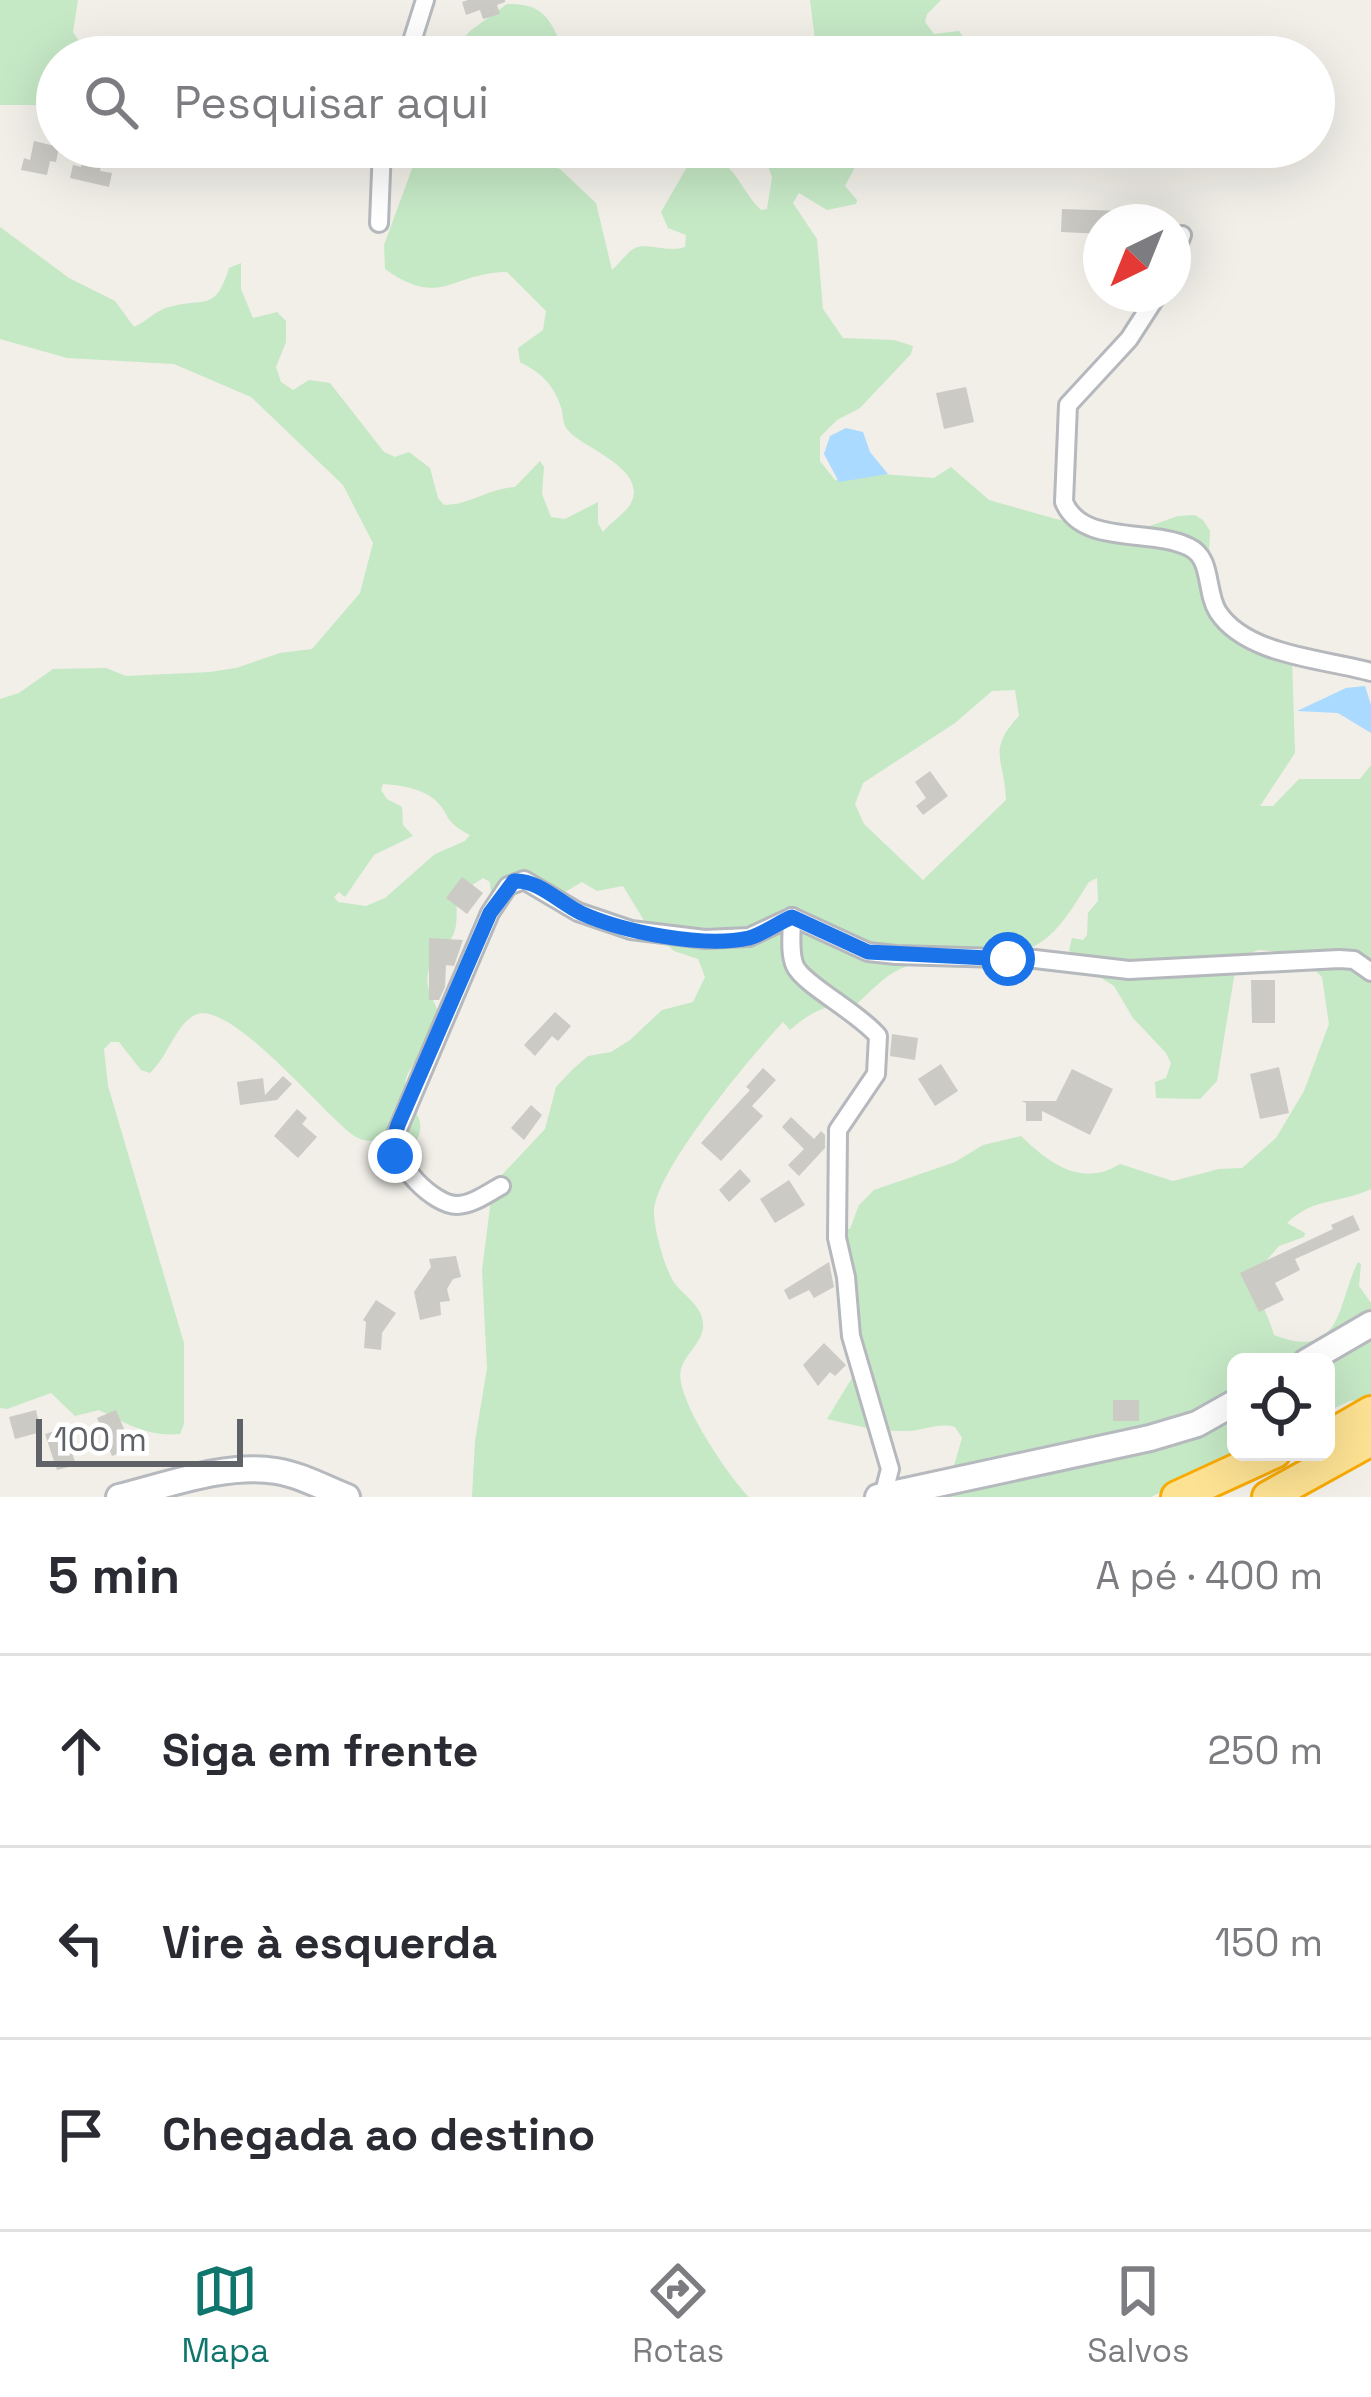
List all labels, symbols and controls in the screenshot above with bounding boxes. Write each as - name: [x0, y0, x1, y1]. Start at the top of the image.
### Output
- search box: [36, 36, 1335, 168]
- icon: search: [78, 69, 144, 135]
- text: Pesquisar aqui: [174, 74, 489, 131]
- north arrow: [1083, 204, 1191, 312]
- route start: [981, 932, 1035, 986]
- route end: [368, 1129, 422, 1183]
- map controls: [1227, 1353, 1335, 1461]
- button: locate: [1227, 1353, 1335, 1461]
- scale bar: [36, 1413, 243, 1466]
- text: 100 m: [54, 1419, 147, 1461]
- text: 5 min: [48, 1543, 180, 1608]
- text: A pé · 400 m: [1095, 1551, 1323, 1600]
- icon: ahead: [48, 1718, 114, 1784]
- text: Siga em frente: [162, 1722, 479, 1779]
- text: 250 m: [1208, 1726, 1323, 1775]
- icon: left: [48, 1910, 114, 1976]
- text: Vire à esquerda: [162, 1914, 497, 1971]
- text: 150 m: [1215, 1918, 1323, 1967]
- icon: arrive: [48, 2102, 114, 2168]
- text: Chegada ao destino: [162, 2106, 595, 2163]
- tab: Mapa: [182, 2258, 269, 2372]
- tab: Rotas: [632, 2258, 724, 2372]
- tab: Salvos: [1087, 2258, 1189, 2372]

